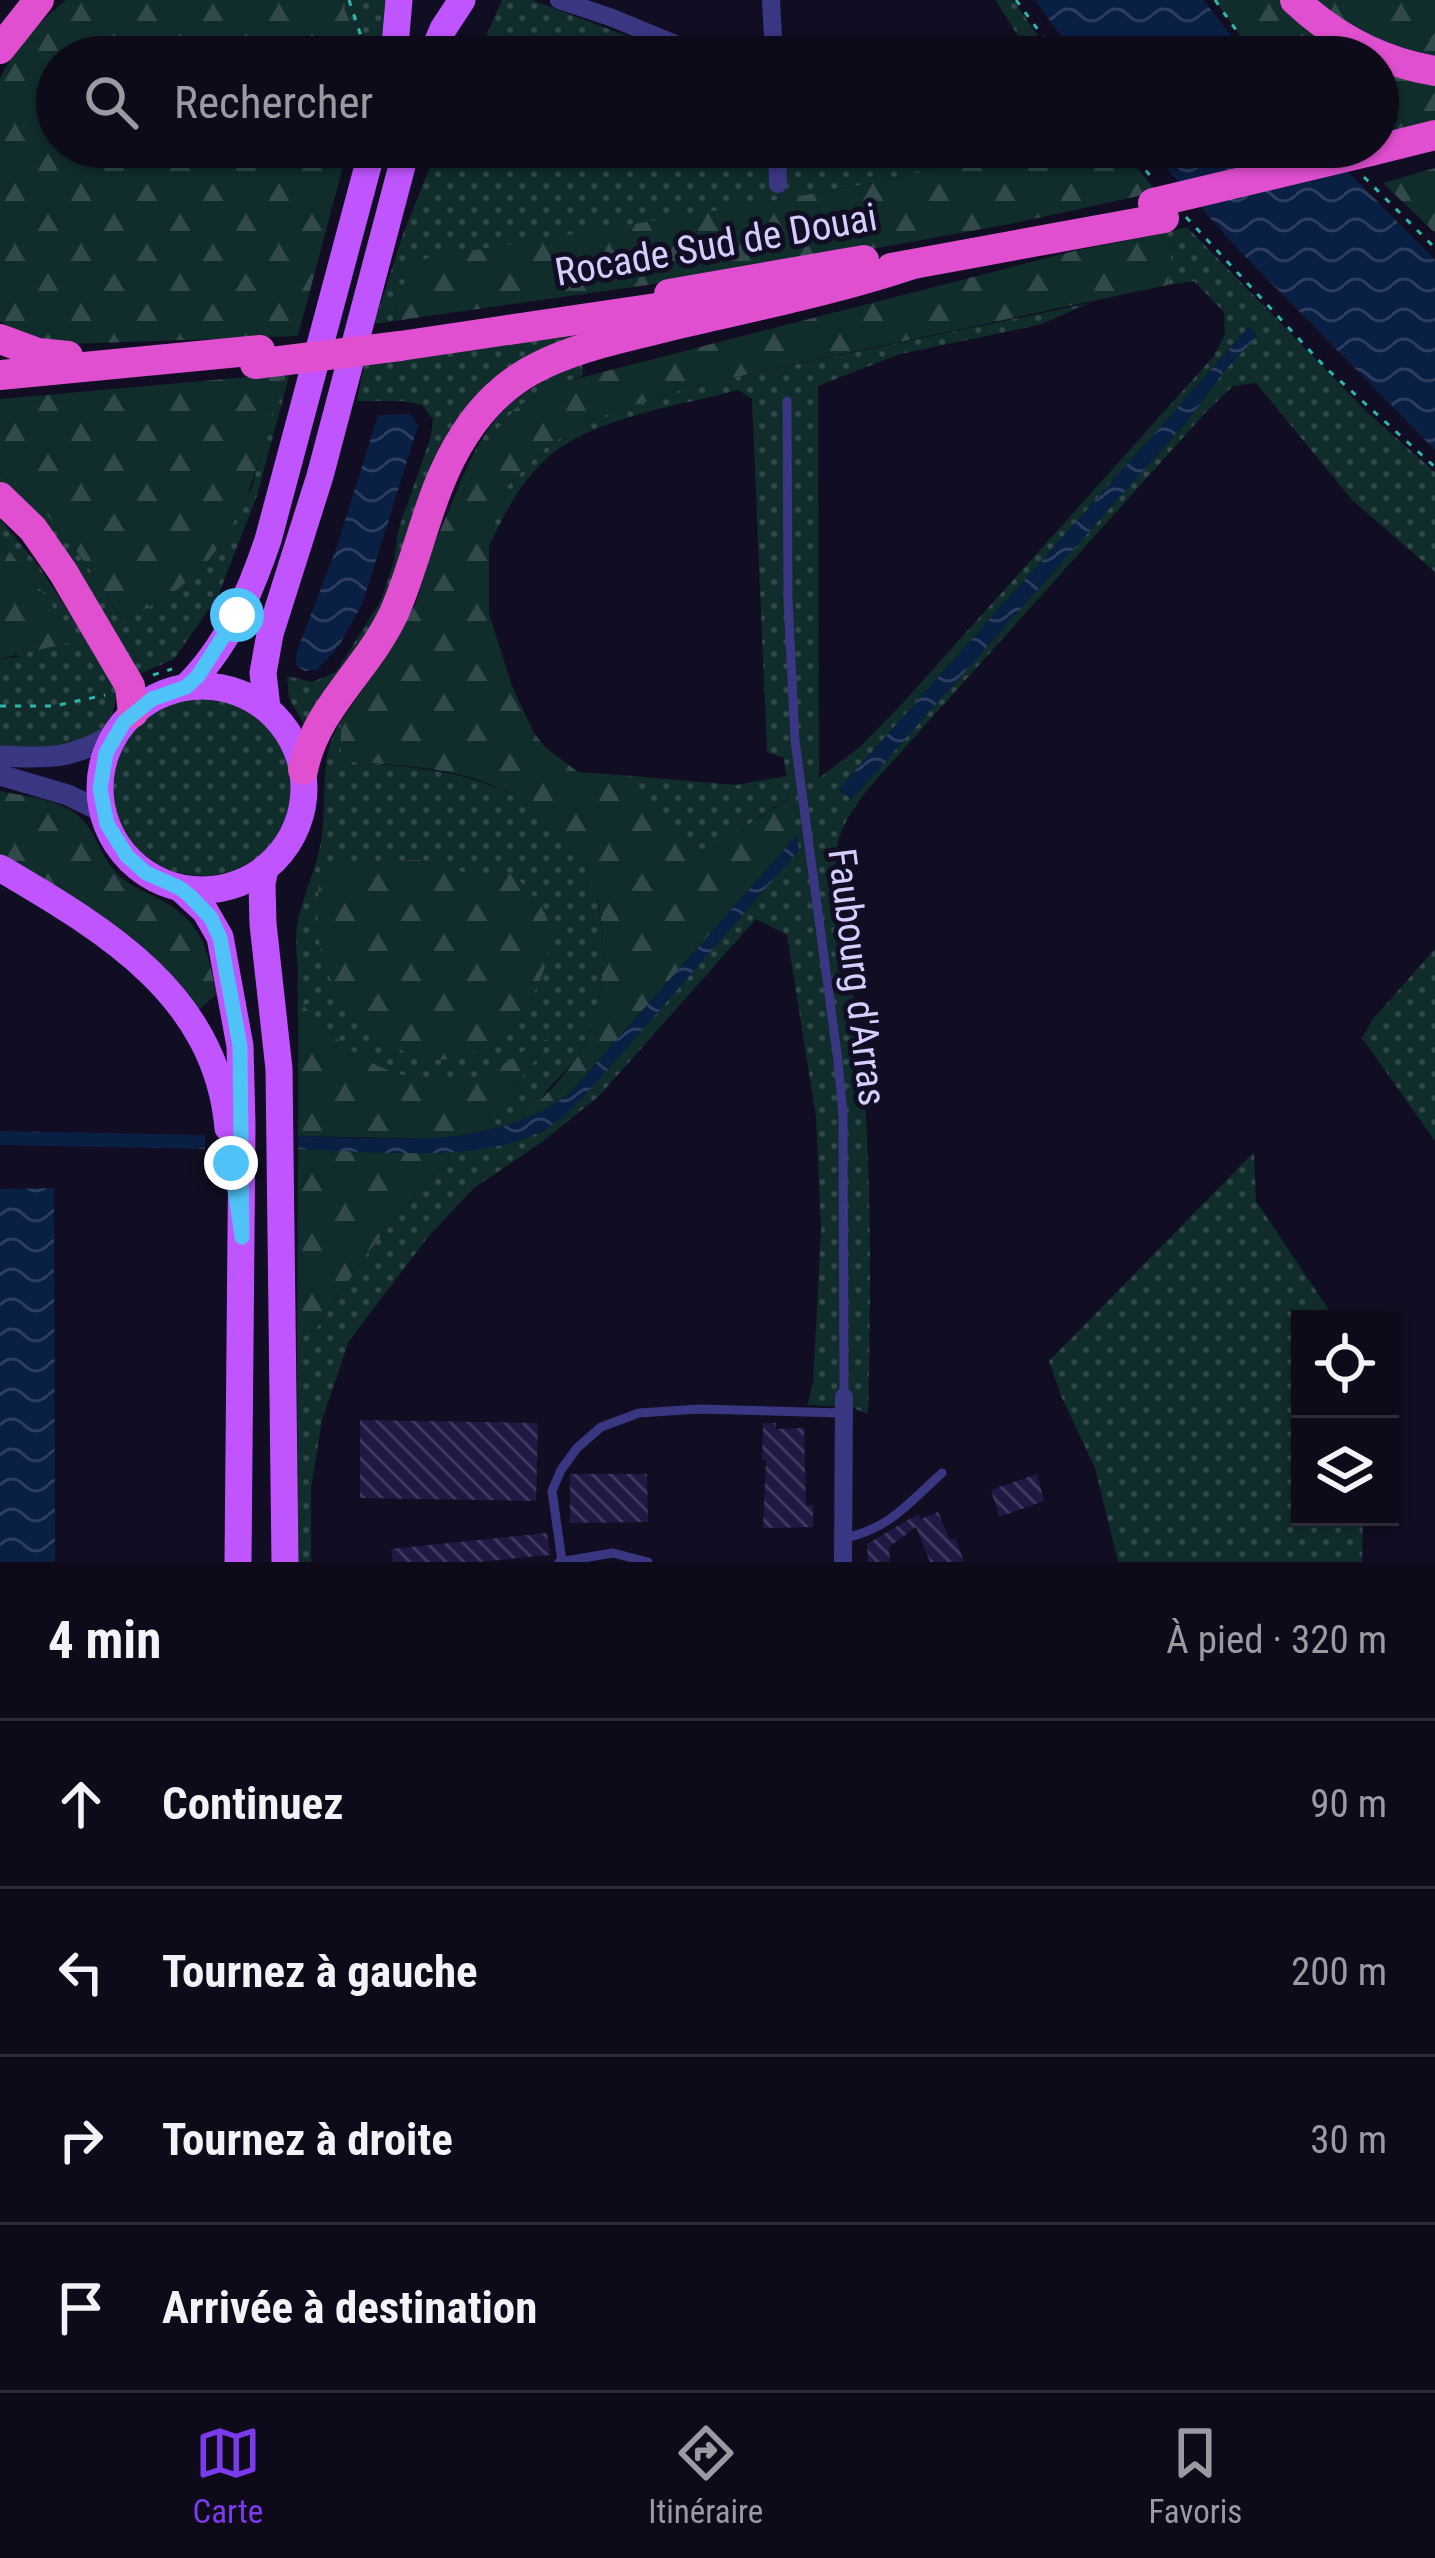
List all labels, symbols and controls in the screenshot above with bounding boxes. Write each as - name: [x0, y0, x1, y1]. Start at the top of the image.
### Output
- search box: [36, 36, 1399, 168]
- icon: search: [78, 69, 144, 135]
- text: Rechercher: [174, 76, 373, 129]
- street label: Rocade Sud de Douai: [552, 194, 880, 296]
- route start: [210, 588, 264, 642]
- street label: Faubourg d'Arras: [818, 846, 896, 1108]
- route end: [204, 1136, 258, 1190]
- map controls: [1291, 1310, 1399, 1526]
- button: locate: [1291, 1310, 1399, 1418]
- button: layers: [1291, 1418, 1399, 1526]
- text: 4 min: [48, 1611, 161, 1670]
- text: À pied · 320 m: [1166, 1617, 1387, 1663]
- icon: ahead: [48, 1771, 114, 1837]
- text: Continuez: [162, 1777, 343, 1830]
- text: 90 m: [1310, 1781, 1387, 1827]
- icon: left: [48, 1939, 114, 2005]
- text: Tournez à gauche: [162, 1945, 478, 1998]
- text: 200 m: [1291, 1949, 1387, 1995]
- icon: right: [48, 2107, 114, 2173]
- text: Tournez à droite: [162, 2113, 453, 2166]
- text: 30 m: [1310, 2117, 1387, 2163]
- icon: arrive: [48, 2275, 114, 2341]
- text: Arrivée à destination: [162, 2281, 537, 2334]
- tab: Carte: [193, 2420, 263, 2531]
- tab: Itinéraire: [648, 2420, 763, 2531]
- tab: Favoris: [1148, 2420, 1242, 2531]

